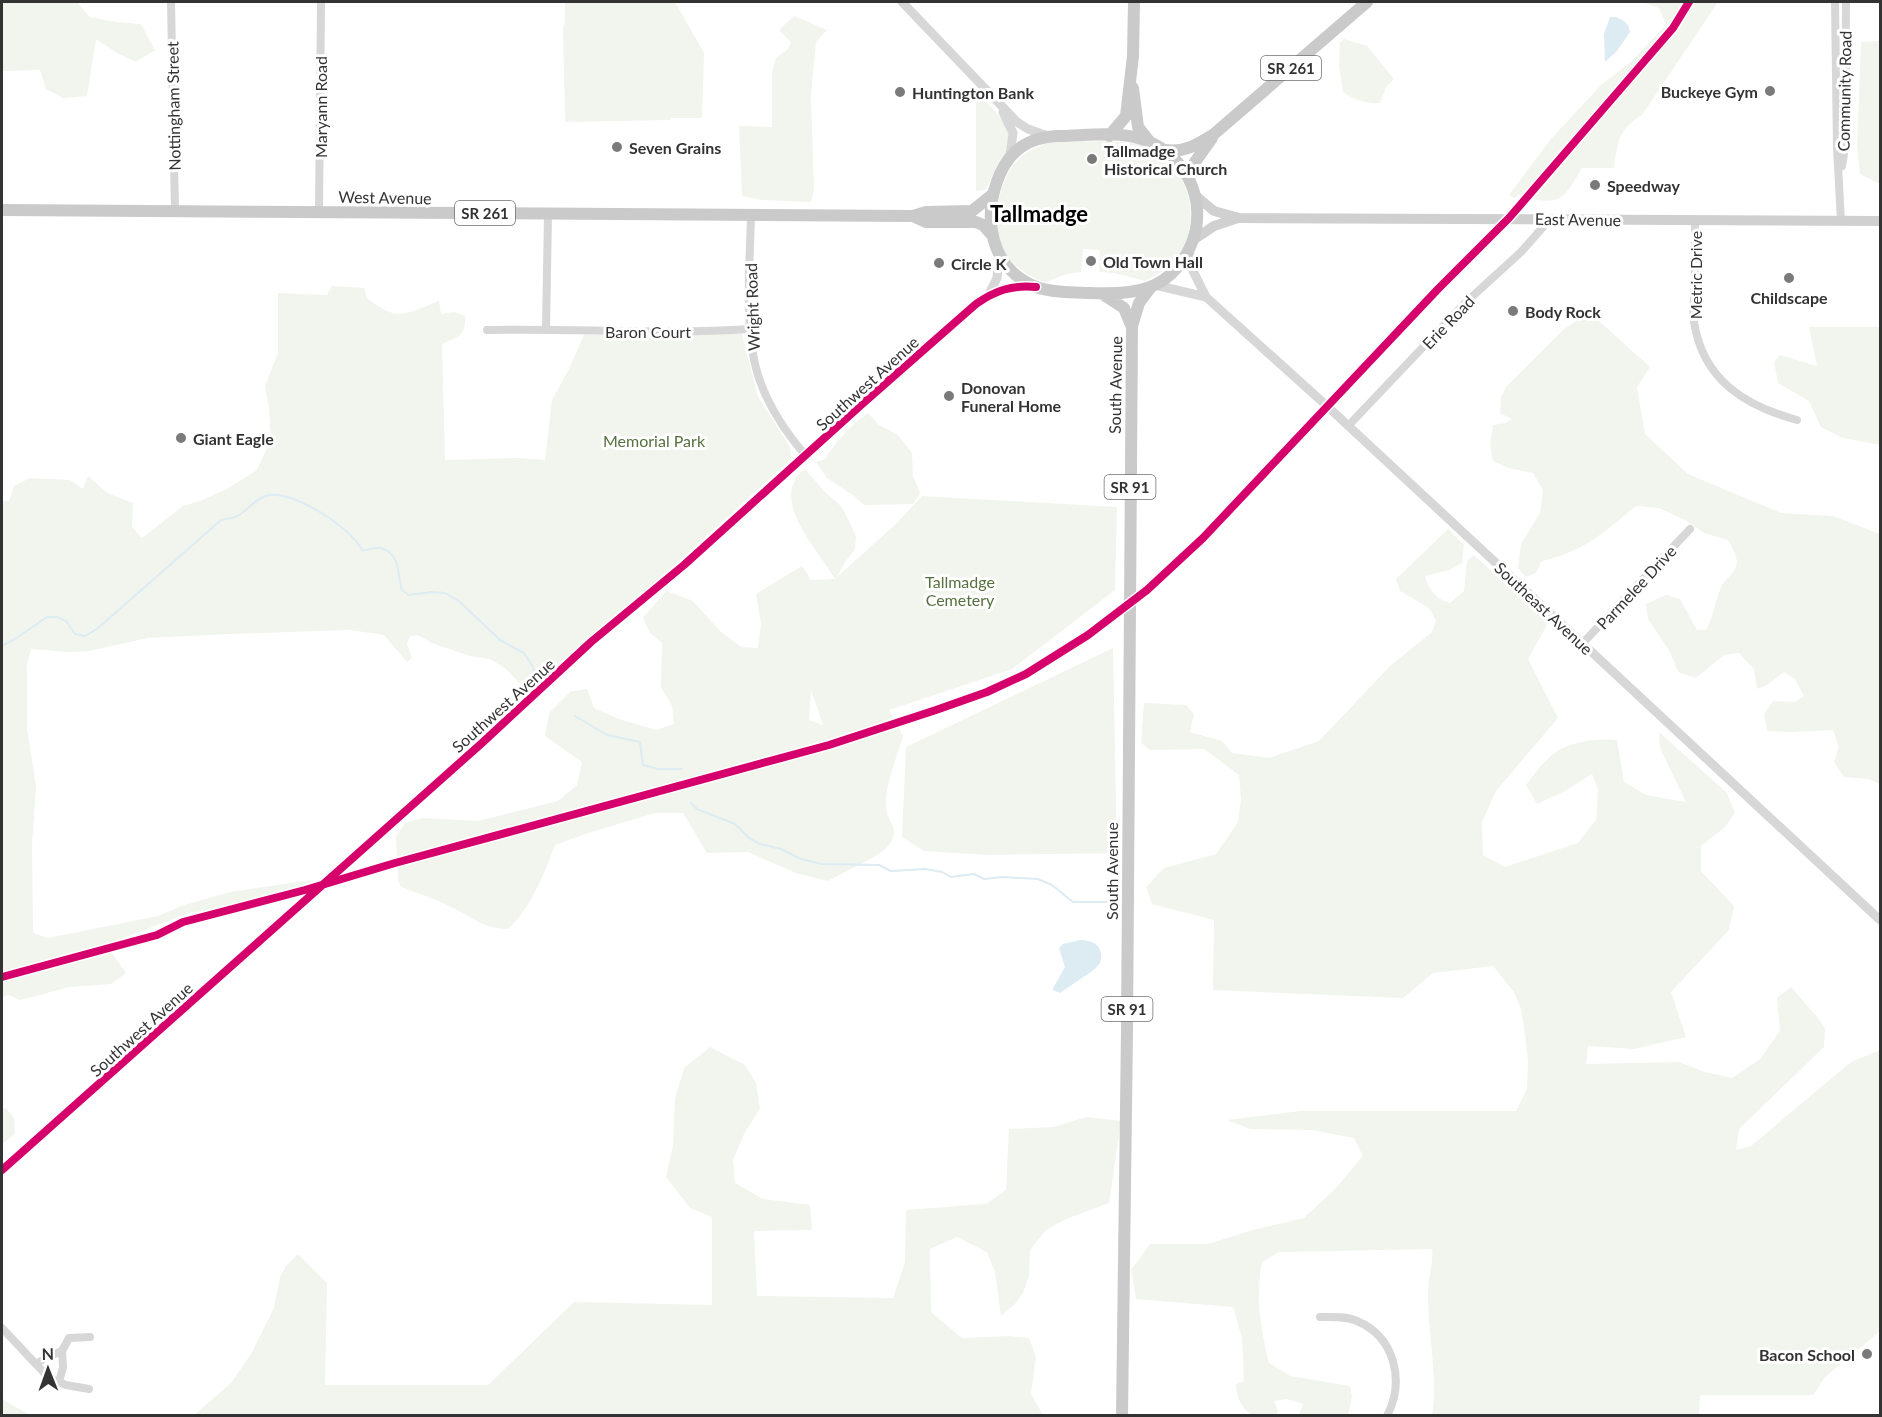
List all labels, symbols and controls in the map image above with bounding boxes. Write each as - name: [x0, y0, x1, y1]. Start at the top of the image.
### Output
- street label: Community Road: [1833, 30, 1855, 152]
- street label: Nottingham Street: [162, 41, 184, 171]
- street label: Maryann Road: [311, 56, 330, 158]
- road number: SR 261: [1261, 56, 1321, 80]
- place label: Buckeye Gym: [1661, 82, 1758, 101]
- place label: Huntington Bank: [912, 83, 1034, 102]
- marker: Buckeye Gym: [1763, 84, 1777, 98]
- marker: Huntington Bank: [893, 85, 907, 99]
- place label: Seven Grains: [629, 138, 721, 157]
- marker: Seven Grains: [610, 140, 624, 154]
- place label: Tallmadge Historical Church: [1104, 141, 1227, 178]
- marker: Tallmadge Historical Church: [1085, 152, 1099, 166]
- place label: Speedway: [1607, 176, 1681, 195]
- marker: Speedway: [1588, 178, 1602, 192]
- street label: West Avenue: [338, 187, 432, 207]
- district label: Tallmadge: [990, 200, 1088, 227]
- road number: SR 261: [455, 201, 515, 225]
- street label: East Avenue: [1535, 209, 1621, 229]
- street label: Metric Drive: [1686, 231, 1705, 319]
- place label: Old Town Hall: [1103, 252, 1203, 271]
- place label: Circle K: [951, 254, 1008, 273]
- marker: Old Town Hall: [1084, 254, 1098, 268]
- marker: Circle K: [932, 256, 946, 270]
- street label: Wright Road: [741, 263, 763, 351]
- marker: Childscape: [1782, 271, 1796, 285]
- place label: Childscape: [1750, 288, 1828, 307]
- street label: Erie Road: [1418, 291, 1478, 353]
- place label: Body Rock: [1525, 302, 1601, 321]
- marker: Body Rock: [1506, 304, 1520, 318]
- street label: Baron Court: [605, 322, 691, 341]
- street label: Southwest Avenue: [812, 332, 922, 434]
- street label: South Avenue: [1105, 336, 1125, 434]
- place label: Donovan Funeral Home: [961, 378, 1062, 415]
- marker: Donovan Funeral Home: [942, 389, 956, 403]
- place label: Giant Eagle: [193, 429, 274, 448]
- marker: Giant Eagle: [174, 431, 188, 445]
- park label: Memorial Park: [603, 431, 706, 450]
- road number: SR 91: [1104, 475, 1156, 499]
- street label: Parmelee Drive: [1592, 541, 1680, 633]
- street label: Southeast Avenue: [1491, 558, 1597, 658]
- park label: Tallmadge Cemetery: [925, 572, 995, 609]
- street label: Southwest Avenue: [448, 654, 558, 756]
- street label: South Avenue: [1102, 822, 1121, 920]
- street label: Southwest Avenue: [86, 978, 196, 1080]
- road number: SR 91: [1102, 997, 1152, 1021]
- north arrow: [18, 1339, 78, 1399]
- text: N: [41, 1344, 54, 1363]
- place label: Bacon School: [1759, 1345, 1855, 1364]
- marker: Bacon School: [1860, 1347, 1874, 1361]

